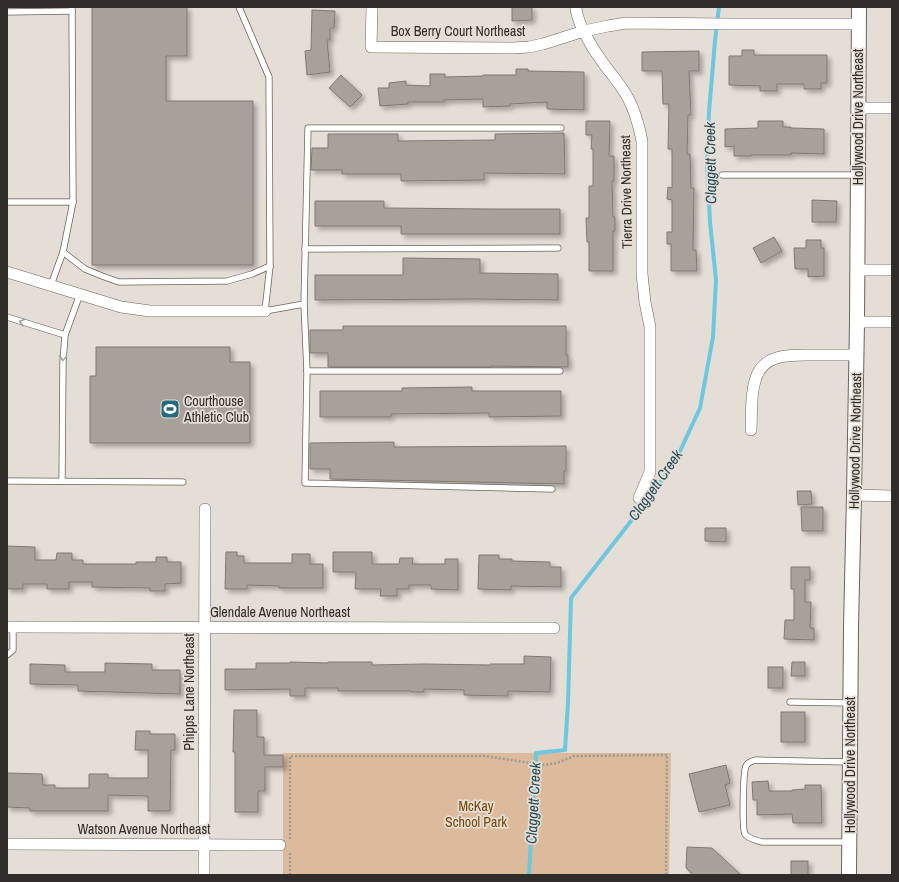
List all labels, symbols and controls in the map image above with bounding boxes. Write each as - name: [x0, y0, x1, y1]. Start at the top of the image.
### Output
- street label: Box Berry Court Northeast: [391, 22, 525, 40]
- street label: Hollywood Drive Northeast: [849, 49, 867, 185]
- water label: Claggett Creek: [699, 121, 721, 204]
- street label: Tierra Drive Northeast: [616, 135, 636, 249]
- one-way arrow: [19, 318, 26, 327]
- one-way arrow: [59, 355, 68, 361]
- street label: Hollywood Drive Northeast: [845, 373, 865, 509]
- place label: Courthouse Athletic Club: [183, 392, 249, 426]
- sports icon: Courthouse Athletic Club: [159, 398, 181, 420]
- water label: Claggett Creek: [623, 445, 688, 525]
- street label: Glendale Avenue Northeast: [210, 603, 350, 621]
- street label: Phipps Lane Northeast: [180, 633, 198, 751]
- street label: Hollywood Drive Northeast: [841, 697, 859, 833]
- water label: Claggett Creek: [520, 761, 546, 845]
- park label: McKay School Park: [445, 797, 507, 831]
- street label: Watson Avenue Northeast: [78, 820, 210, 838]

